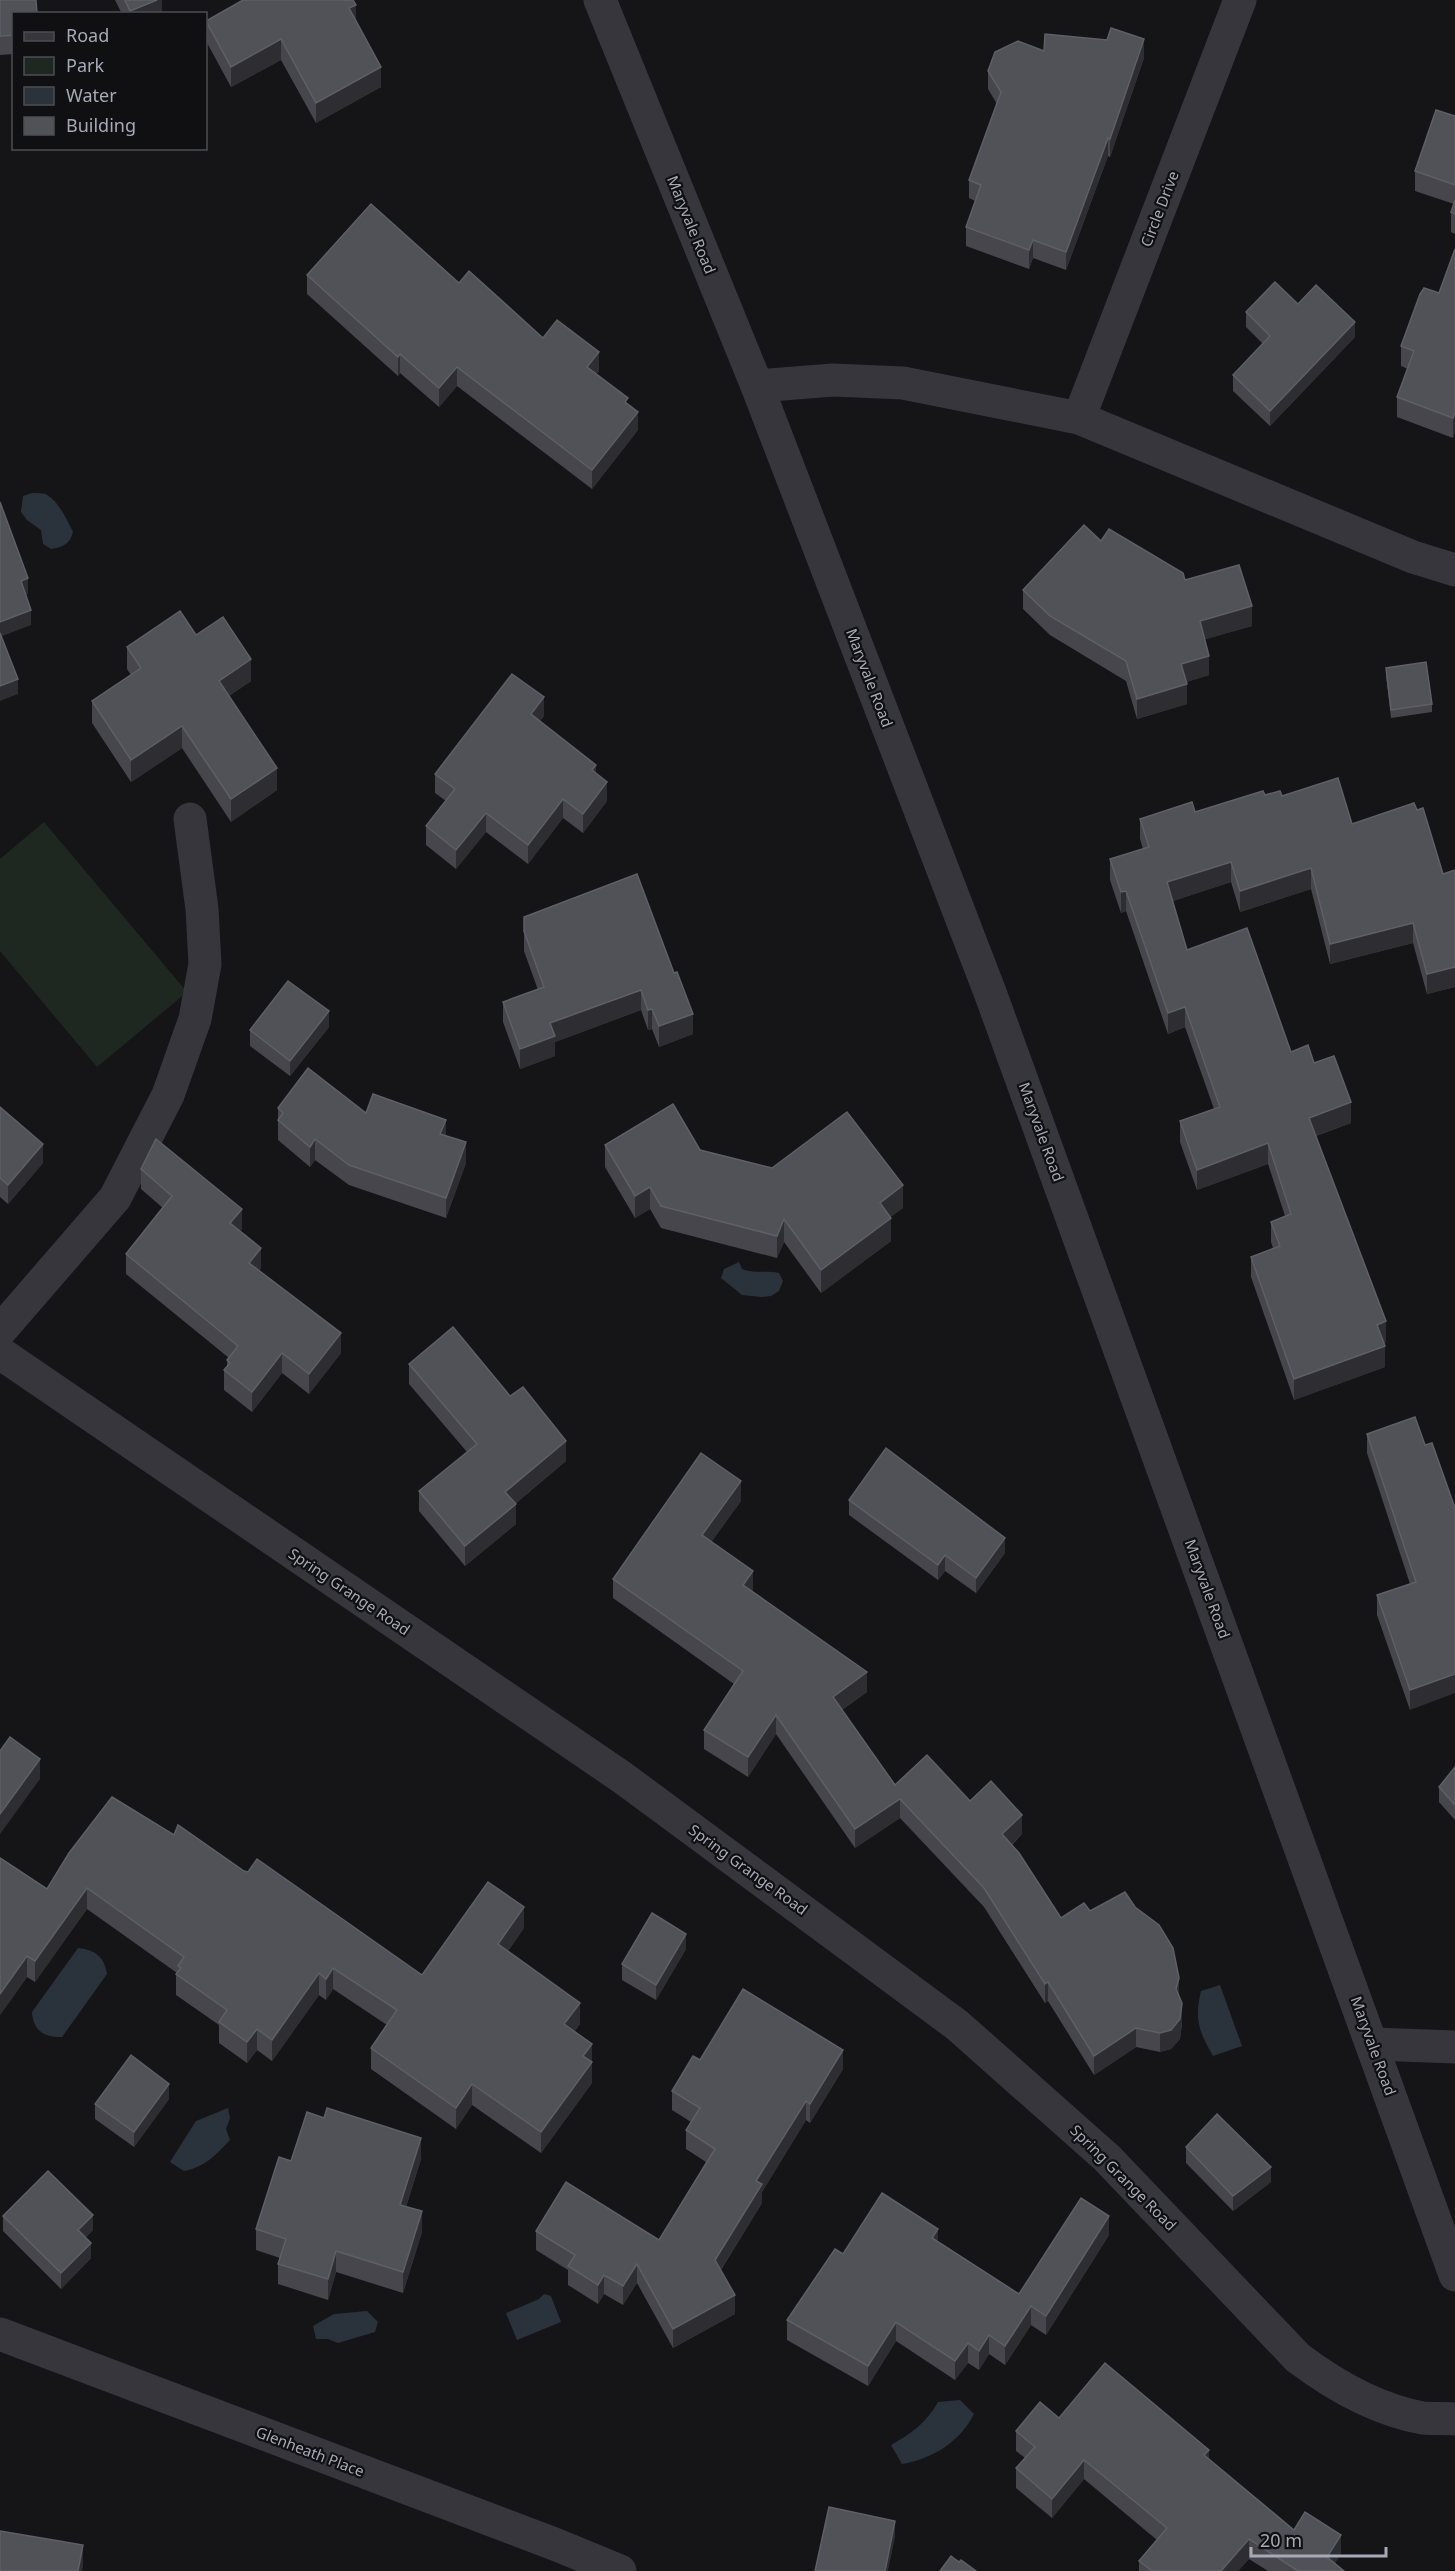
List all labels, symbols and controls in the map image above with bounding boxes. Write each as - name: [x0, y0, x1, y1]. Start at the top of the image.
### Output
- legend: [12, 12, 207, 150]
- text: Road: [66, 23, 109, 47]
- text: Park: [66, 53, 104, 77]
- text: Water: [66, 83, 117, 107]
- text: Building: [66, 113, 136, 137]
- street label: Circle Drive: [1135, 168, 1183, 249]
- street label: Maryvale Road: [663, 173, 721, 277]
- street label: Maryvale Road: [842, 625, 898, 730]
- street label: Maryvale Road: [1015, 1079, 1069, 1184]
- street label: Maryvale Road: [1181, 1536, 1235, 1641]
- street label: Spring Grange Road: [285, 1543, 414, 1639]
- street label: Spring Grange Road: [685, 1819, 812, 1919]
- street label: Maryvale Road: [1347, 1993, 1401, 2098]
- street label: Spring Grange Road: [1066, 2120, 1181, 2235]
- street label: Glenheath Place: [253, 2421, 367, 2481]
- scale bar: [1251, 2520, 1386, 2558]
- text: 20 m: [1260, 2528, 1302, 2552]

